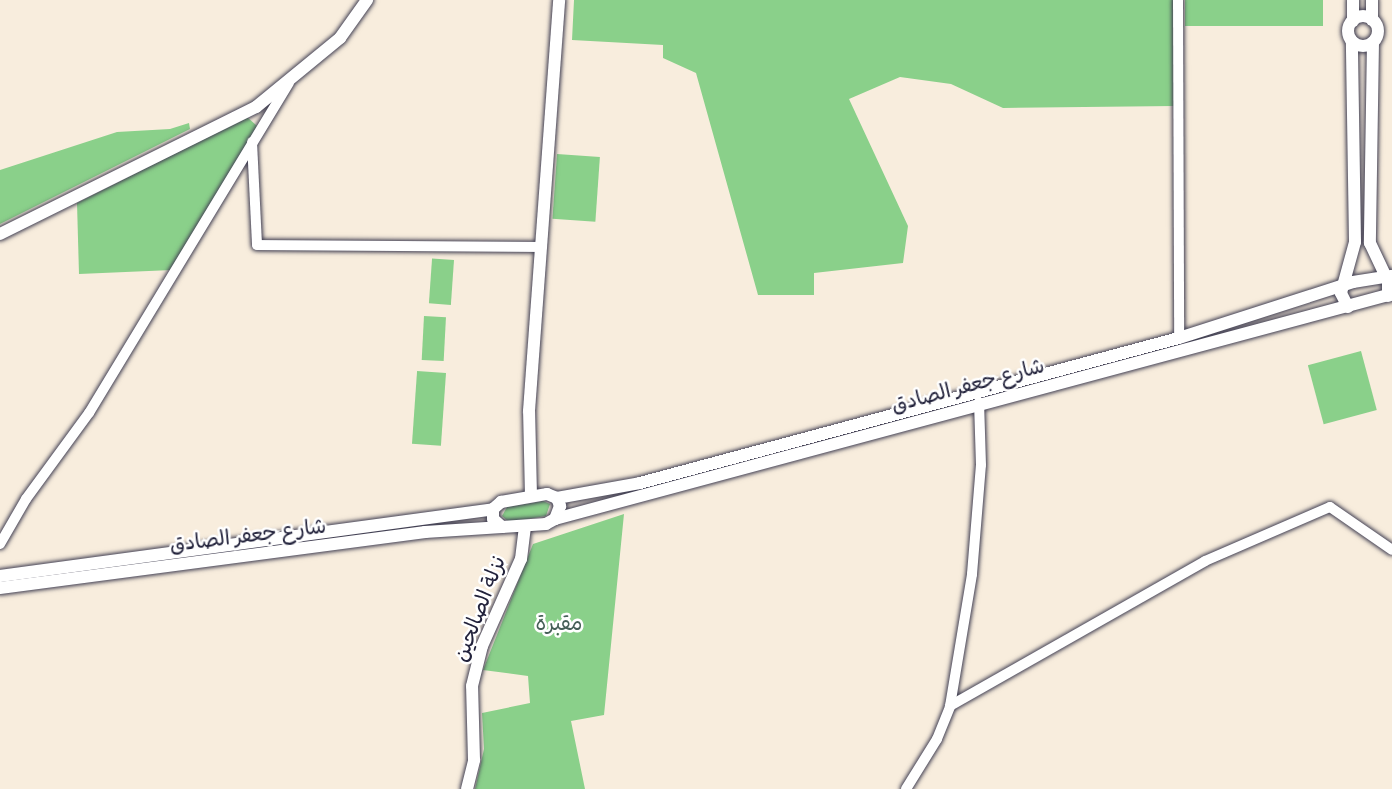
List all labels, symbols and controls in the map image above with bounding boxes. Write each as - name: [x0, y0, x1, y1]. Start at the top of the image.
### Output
- street label: شارع جعفر الصادق: [889, 353, 1047, 419]
- street label: شارع جعفر الصادق: [168, 514, 328, 558]
- street label: نزلة الصالحين: [448, 553, 512, 665]
- park label: مقبرة: [535, 611, 583, 637]

